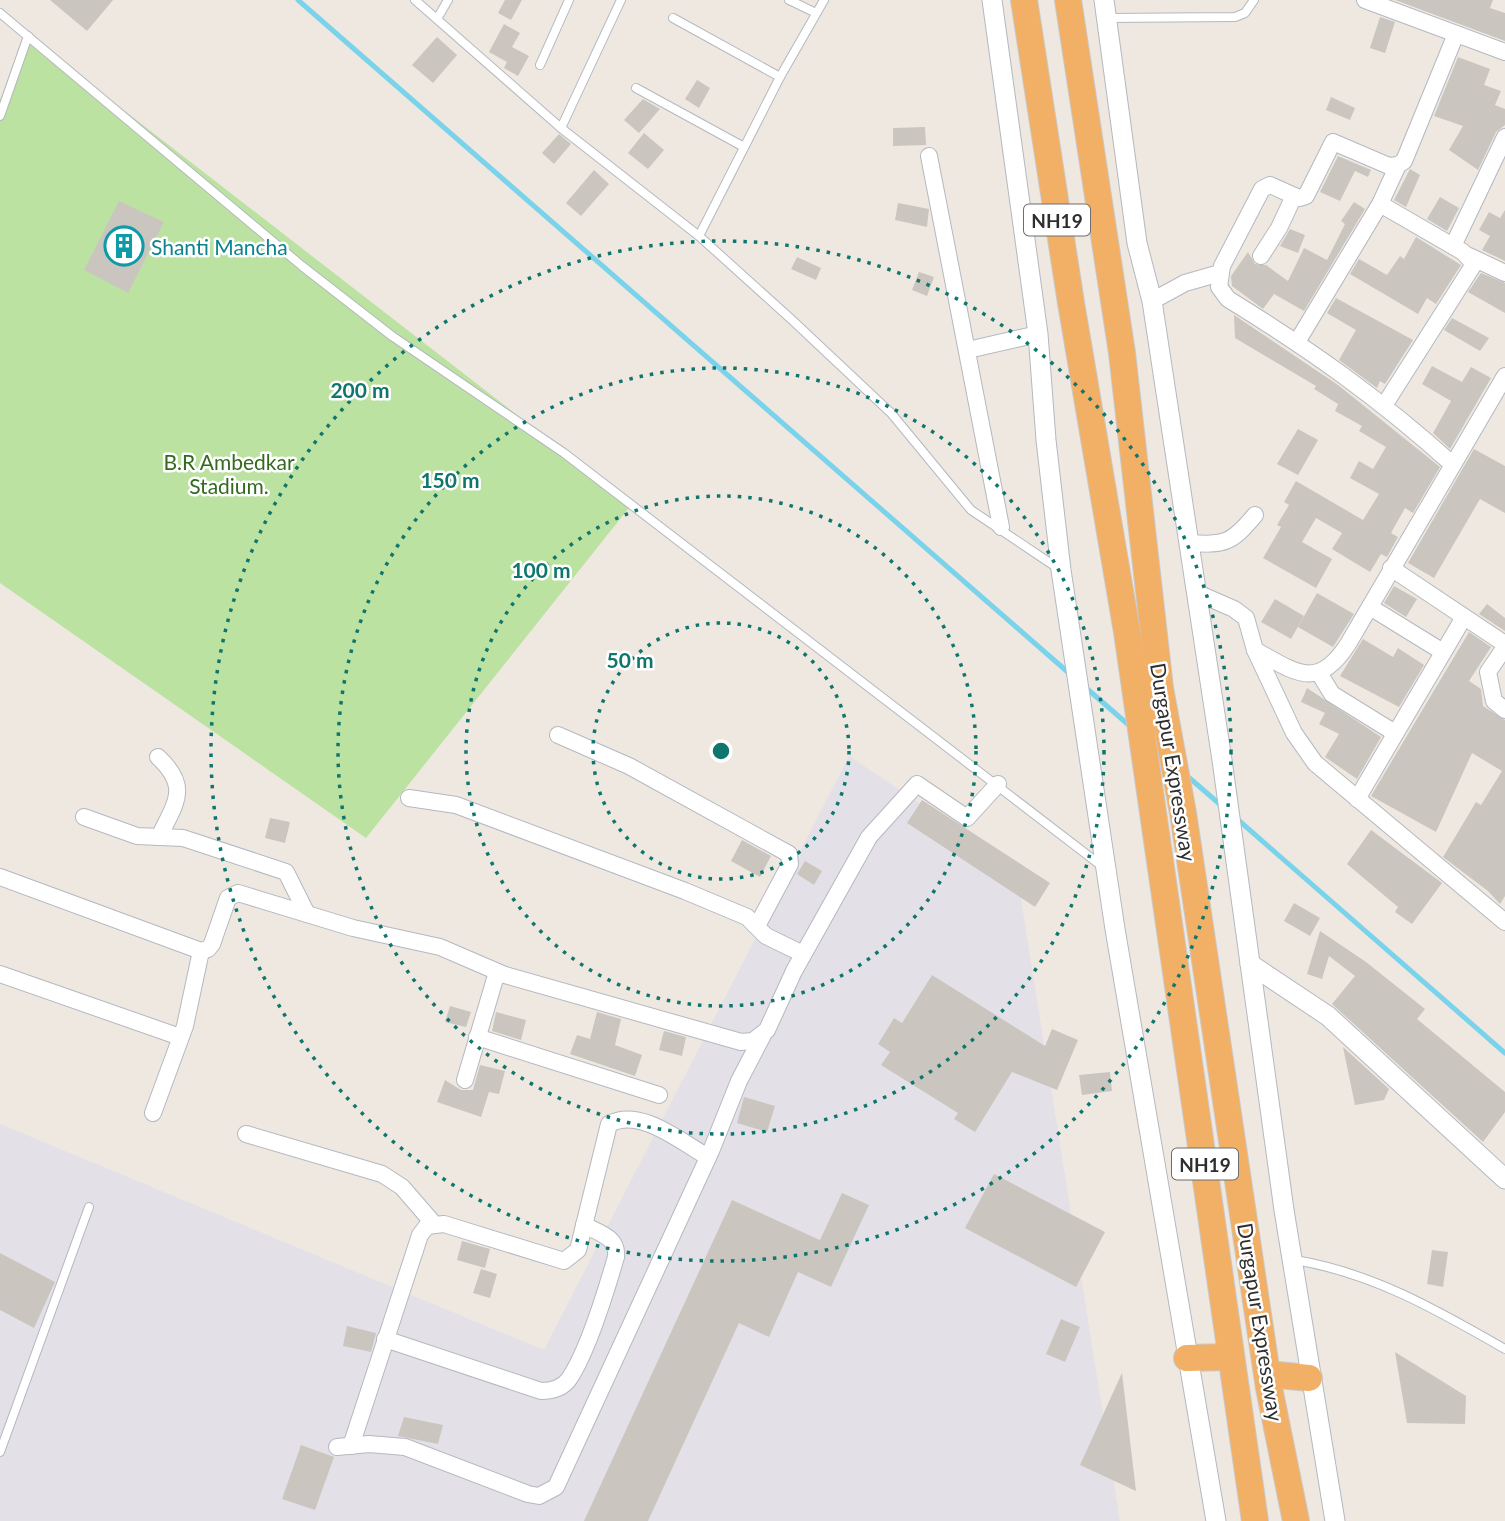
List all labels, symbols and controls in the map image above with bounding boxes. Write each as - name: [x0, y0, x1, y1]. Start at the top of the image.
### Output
- road number: NH19: [1024, 204, 1090, 235]
- building icon: Shanti Mancha: [103, 225, 145, 267]
- place label: Shanti Mancha: [151, 234, 288, 259]
- text: 200 m: [330, 377, 390, 402]
- park label: B.R Ambedkar Stadium.: [163, 449, 295, 498]
- text: 150 m: [420, 467, 480, 492]
- text: 100 m: [511, 557, 571, 582]
- text: 50 m: [606, 647, 654, 672]
- street label: Durgapur Expressway: [1146, 661, 1202, 863]
- centre of rings: [709, 739, 733, 763]
- road number: NH19: [1172, 1148, 1238, 1180]
- street label: Durgapur Expressway: [1233, 1221, 1289, 1423]

